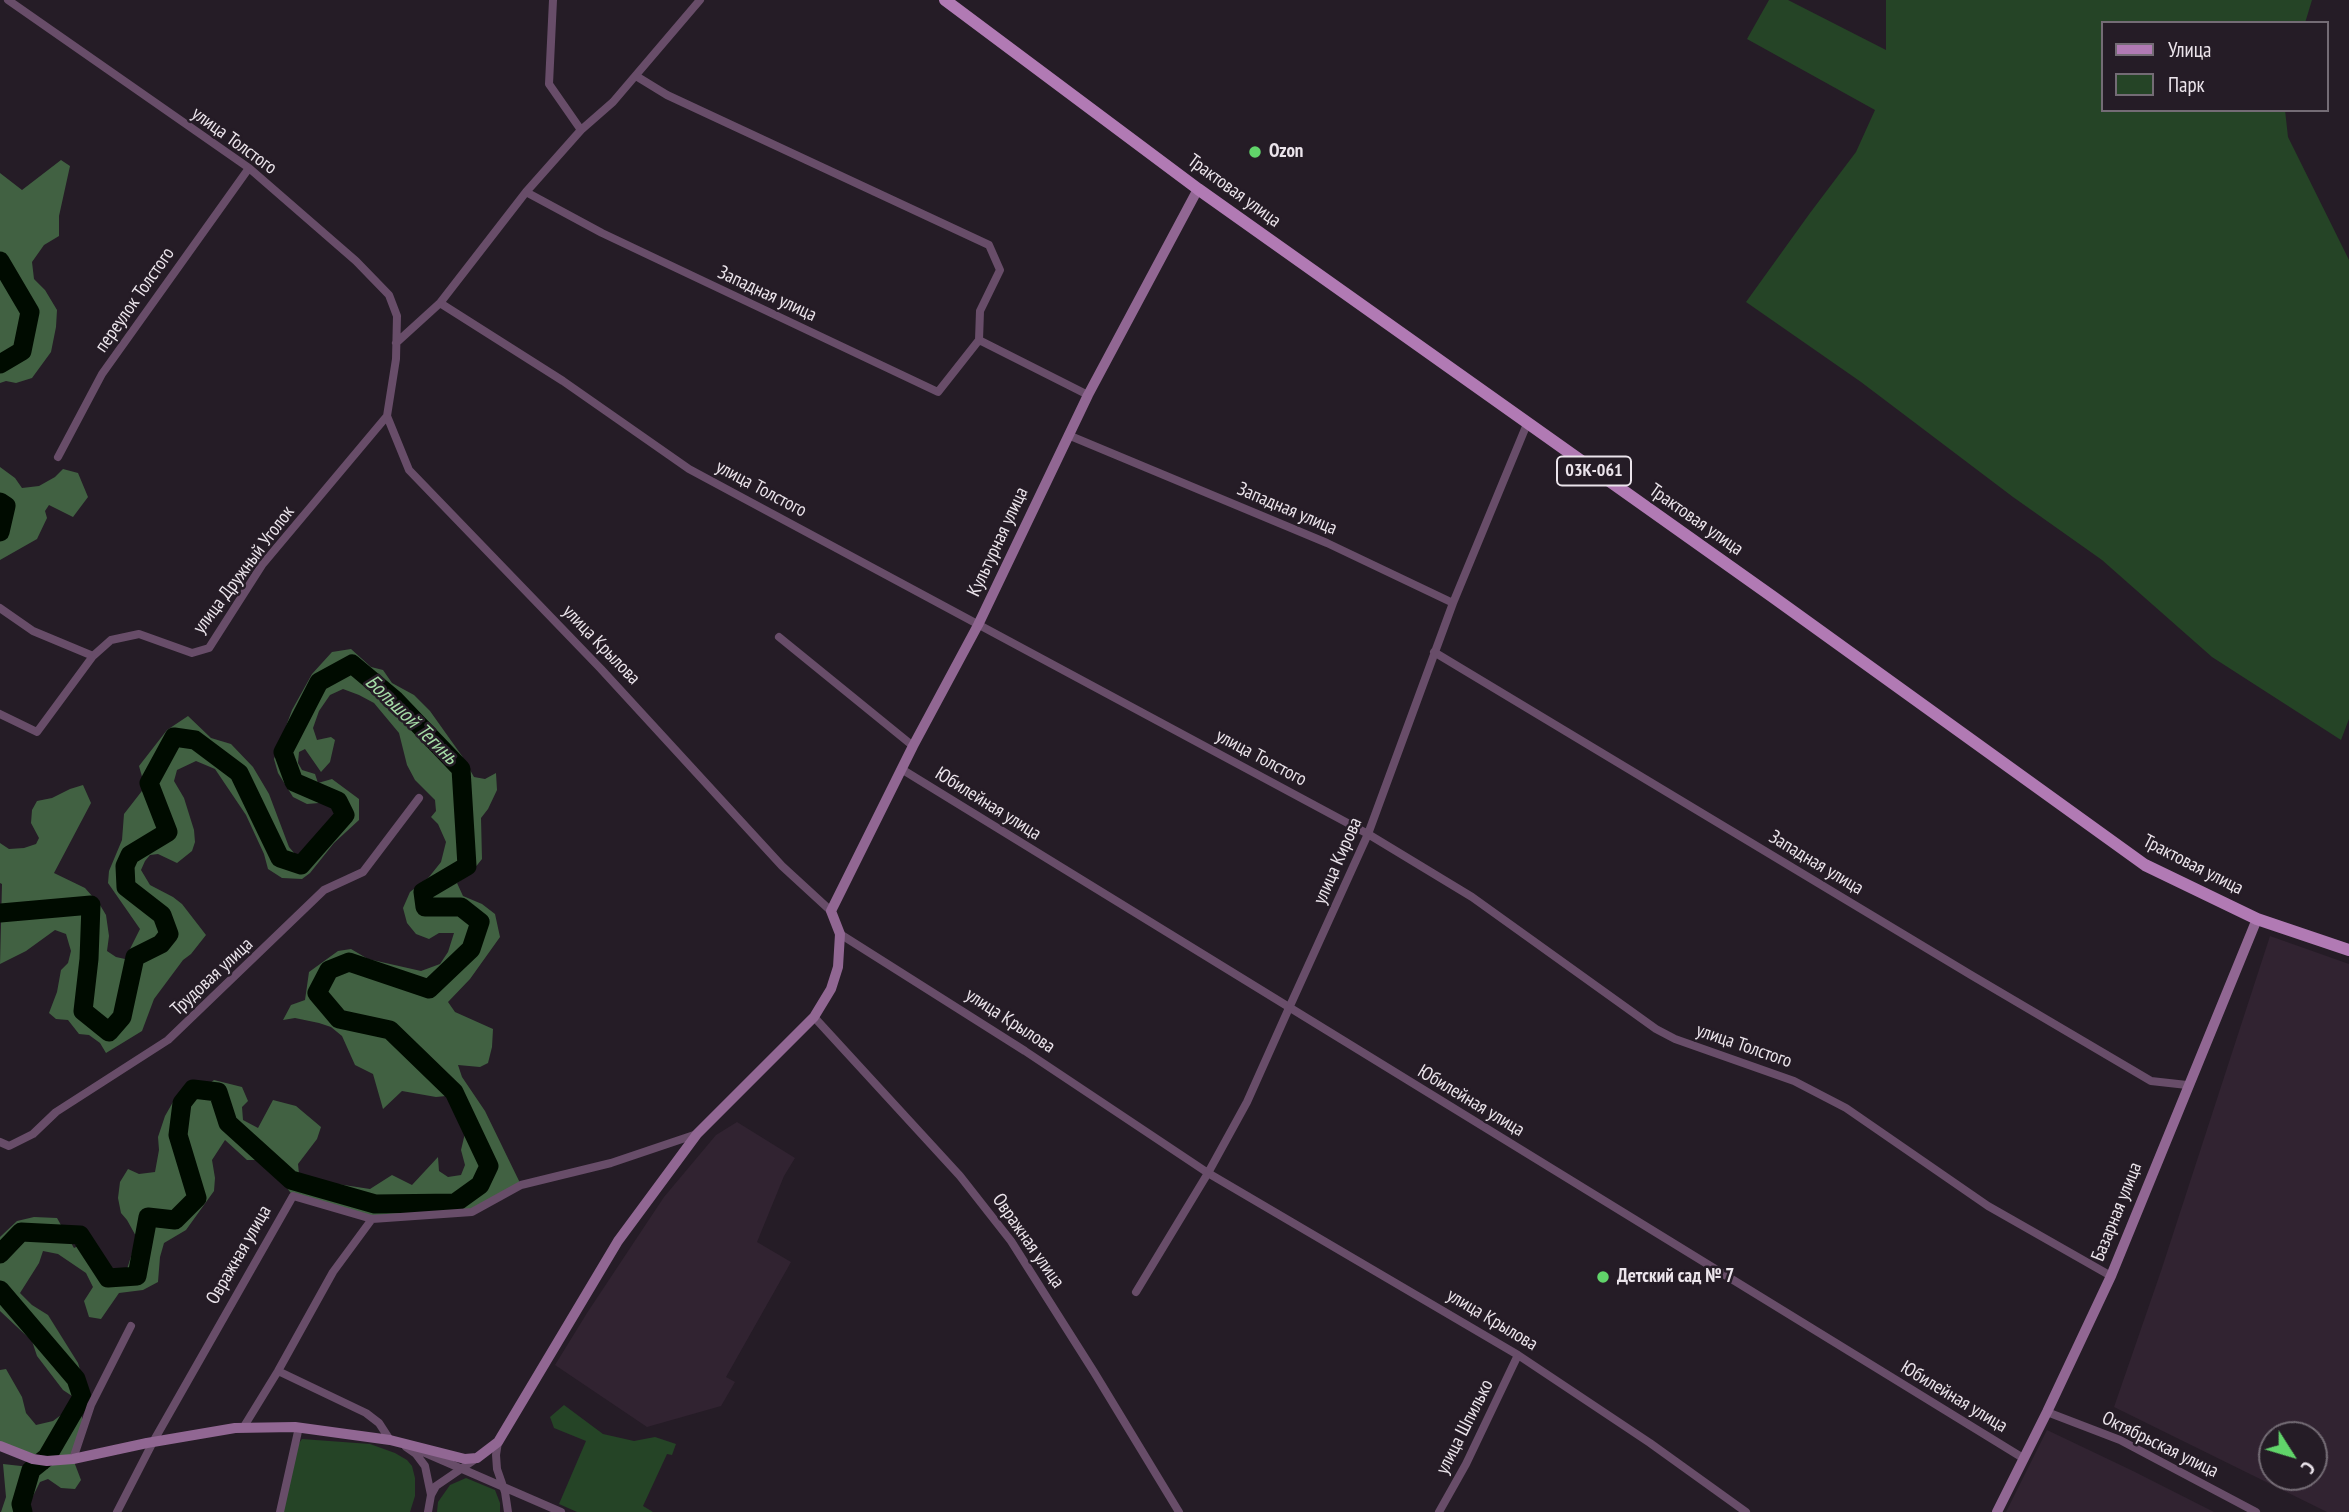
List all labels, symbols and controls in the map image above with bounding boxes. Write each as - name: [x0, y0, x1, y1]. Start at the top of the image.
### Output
- legend: [2100, 21, 2328, 112]
- text: Улица: [2168, 36, 2211, 63]
- text: Парк: [2168, 71, 2205, 98]
- street label: улица Толстого: [187, 102, 281, 180]
- place label: Ozon: [1269, 141, 1303, 163]
- marker: Ozon: [1247, 144, 1263, 160]
- street label: Трактовая улица: [1183, 150, 1285, 232]
- street label: переулок Толстого: [90, 243, 180, 357]
- street label: Западная улица: [714, 261, 820, 327]
- street label: улица Толстого: [712, 456, 810, 522]
- road number: 03К-061: [1557, 457, 1631, 486]
- street label: Западная улица: [1234, 478, 1340, 540]
- street label: Трактовая улица: [1645, 479, 1747, 561]
- street label: Культурная улица: [963, 484, 1033, 600]
- street label: улица Дружный Уголок: [189, 502, 299, 638]
- street label: улица Крылова: [557, 600, 645, 690]
- water label: Большой Тегинь: [360, 670, 462, 770]
- street label: улица Толстого: [1212, 725, 1310, 791]
- street label: Юбилейная улица: [931, 762, 1045, 846]
- street label: улица Кирова: [1309, 814, 1367, 908]
- street label: Западная улица: [1765, 826, 1867, 900]
- street label: Трактовая улица: [2139, 830, 2247, 900]
- street label: Трудовая улица: [166, 933, 258, 1021]
- street label: улица Крылова: [961, 984, 1059, 1058]
- street label: улица Толстого: [1693, 1019, 1795, 1073]
- street label: Юбилейная улица: [1414, 1060, 1528, 1142]
- street label: Базарная улица: [2087, 1159, 2147, 1265]
- street label: Овражная улица: [987, 1189, 1069, 1293]
- street label: Овражная улица: [202, 1202, 276, 1308]
- place label: Детский сад № 7: [1617, 1266, 1734, 1288]
- marker: Детский сад № 7: [1595, 1269, 1611, 1285]
- street label: улица Крылова: [1442, 1284, 1542, 1356]
- street label: Юбилейная улица: [1897, 1356, 2011, 1438]
- street label: улица Шпилько: [1431, 1376, 1499, 1478]
- street label: Октябрьская улица: [2098, 1407, 2222, 1483]
- north arrow: [2258, 1421, 2328, 1491]
- text: С: [2296, 1457, 2320, 1478]

